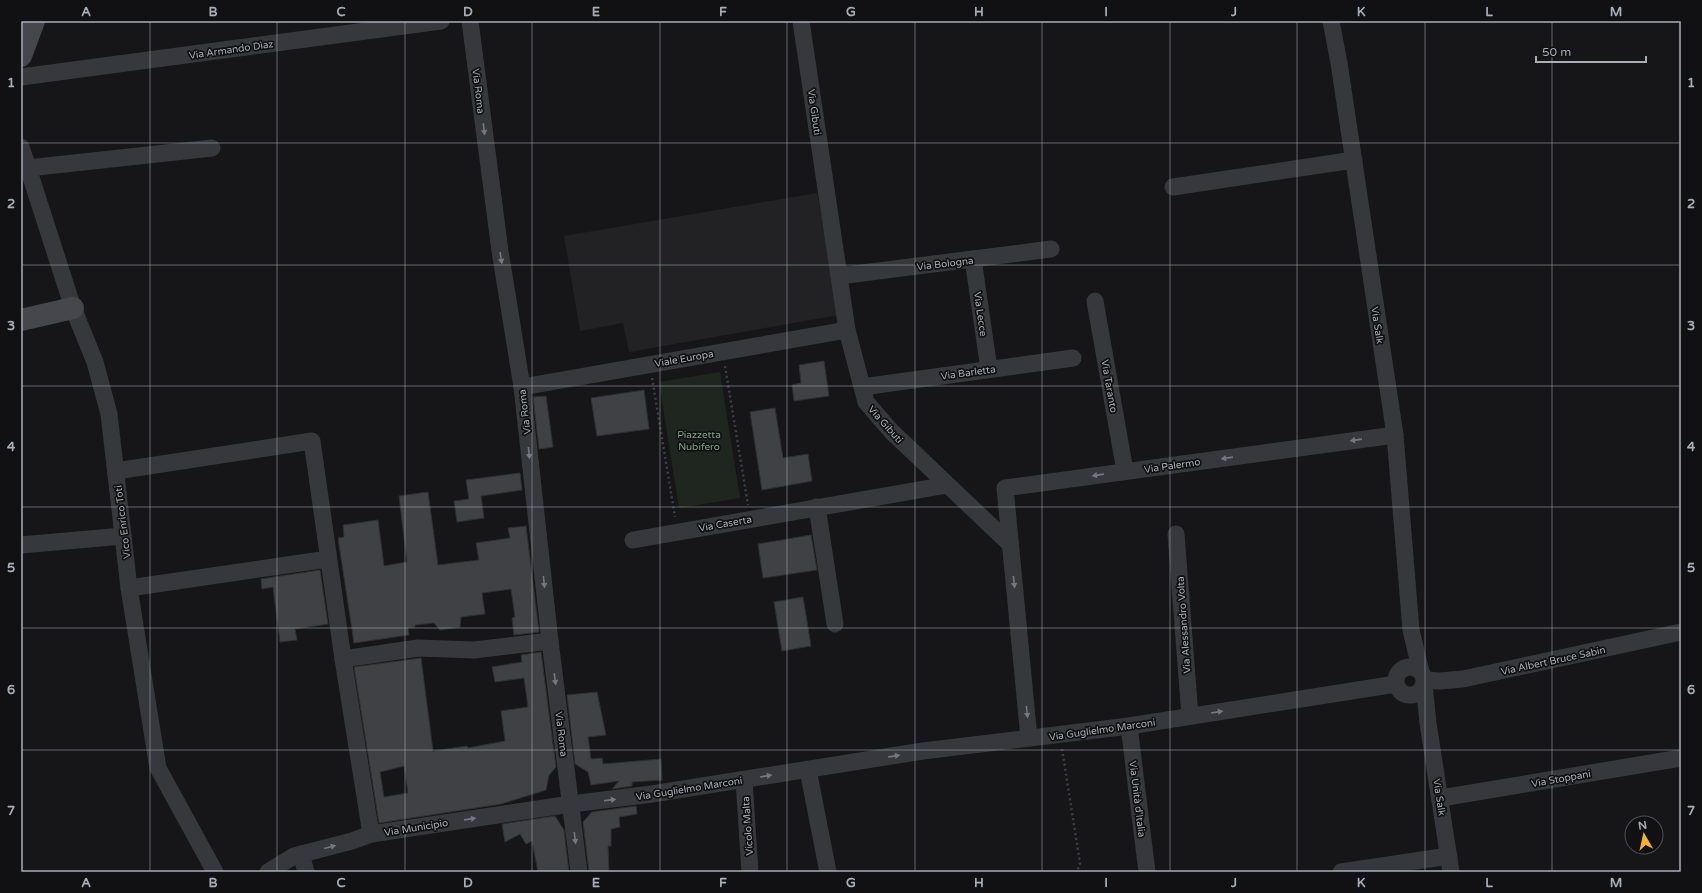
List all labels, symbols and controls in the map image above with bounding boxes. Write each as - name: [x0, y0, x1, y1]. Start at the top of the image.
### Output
- text: A: [81, 4, 91, 20]
- text: B: [208, 4, 218, 20]
- text: C: [336, 4, 346, 20]
- text: D: [463, 4, 473, 20]
- text: E: [592, 4, 600, 20]
- text: F: [719, 4, 727, 20]
- text: G: [846, 4, 856, 20]
- text: H: [974, 4, 984, 20]
- text: I: [1104, 4, 1108, 20]
- text: J: [1230, 4, 1237, 20]
- text: K: [1357, 4, 1366, 20]
- text: L: [1485, 4, 1493, 20]
- text: M: [1610, 4, 1622, 20]
- street label: Via Armando Dìaz: [188, 38, 274, 62]
- scale bar: [1536, 38, 1646, 64]
- text: 50 m: [1542, 45, 1571, 59]
- street label: Via Roma: [469, 68, 487, 114]
- text: 1: [7, 75, 15, 91]
- text: 1: [1687, 75, 1695, 91]
- street label: Via Gibuti: [805, 88, 823, 136]
- one-way arrow: [481, 123, 487, 135]
- text: 2: [7, 196, 15, 212]
- text: 2: [1687, 196, 1695, 212]
- one-way arrow: [498, 252, 504, 264]
- street label: Via Bologna: [916, 255, 974, 273]
- street label: Via Lecce: [971, 291, 989, 338]
- street label: Via Salk: [1368, 306, 1386, 345]
- text: 3: [7, 318, 15, 334]
- text: 3: [1687, 318, 1695, 334]
- street label: Viale Europa: [654, 348, 715, 370]
- street label: Via Taranto: [1098, 359, 1120, 414]
- street label: Via Barletta: [940, 363, 996, 383]
- street label: Via Roma: [516, 389, 534, 435]
- street label: Via Gibuti: [865, 403, 905, 446]
- park label: Piazzetta Nubifero: [677, 429, 721, 453]
- one-way arrow: [1350, 437, 1362, 443]
- text: 4: [7, 439, 16, 455]
- text: 4: [1687, 439, 1696, 455]
- one-way arrow: [526, 447, 532, 459]
- one-way arrow: [1221, 454, 1233, 461]
- street label: Via Palermo: [1143, 456, 1201, 476]
- one-way arrow: [1092, 472, 1104, 478]
- street label: Vico Enrico Toti: [113, 485, 133, 559]
- street label: Via Caserta: [698, 513, 753, 535]
- text: 5: [7, 560, 15, 576]
- text: 5: [1687, 560, 1695, 576]
- one-way arrow: [540, 576, 547, 588]
- one-way arrow: [1011, 576, 1017, 589]
- street label: Via Alessandro Volta: [1175, 576, 1193, 674]
- street label: Via Albert Bruce Sabin: [1500, 644, 1607, 678]
- one-way arrow: [552, 673, 558, 685]
- text: 6: [7, 682, 15, 698]
- text: 6: [1687, 682, 1695, 698]
- one-way arrow: [1024, 706, 1030, 718]
- one-way arrow: [1211, 709, 1223, 715]
- street label: Via Roma: [552, 711, 570, 757]
- street label: Via Guglielmo Marconi: [1048, 717, 1156, 743]
- one-way arrow: [888, 753, 901, 759]
- street label: Via Unità d'Italia: [1126, 760, 1148, 838]
- street label: Via Stoppani: [1531, 768, 1592, 790]
- one-way arrow: [760, 773, 772, 779]
- street label: Via Guglielmo Marconi: [635, 775, 743, 803]
- street label: Via Salk: [1430, 778, 1448, 817]
- one-way arrow: [604, 796, 616, 803]
- street label: Vicolo Malta: [740, 796, 756, 856]
- text: 7: [7, 803, 15, 819]
- text: 7: [1687, 803, 1695, 819]
- north arrow: [1624, 815, 1664, 855]
- one-way arrow: [464, 816, 476, 822]
- street label: Via Municipio: [383, 817, 449, 839]
- text: N: [1637, 819, 1648, 833]
- one-way arrow: [572, 832, 578, 844]
- one-way arrow: [324, 844, 336, 850]
- text: A: [81, 875, 91, 891]
- text: B: [208, 875, 218, 891]
- text: C: [336, 875, 346, 891]
- text: D: [463, 875, 473, 891]
- text: E: [592, 875, 600, 891]
- text: F: [719, 875, 727, 891]
- text: G: [846, 875, 856, 891]
- text: H: [974, 875, 984, 891]
- text: I: [1104, 875, 1108, 891]
- text: J: [1230, 875, 1237, 891]
- text: K: [1357, 875, 1366, 891]
- text: L: [1485, 875, 1493, 891]
- text: M: [1610, 875, 1622, 891]

